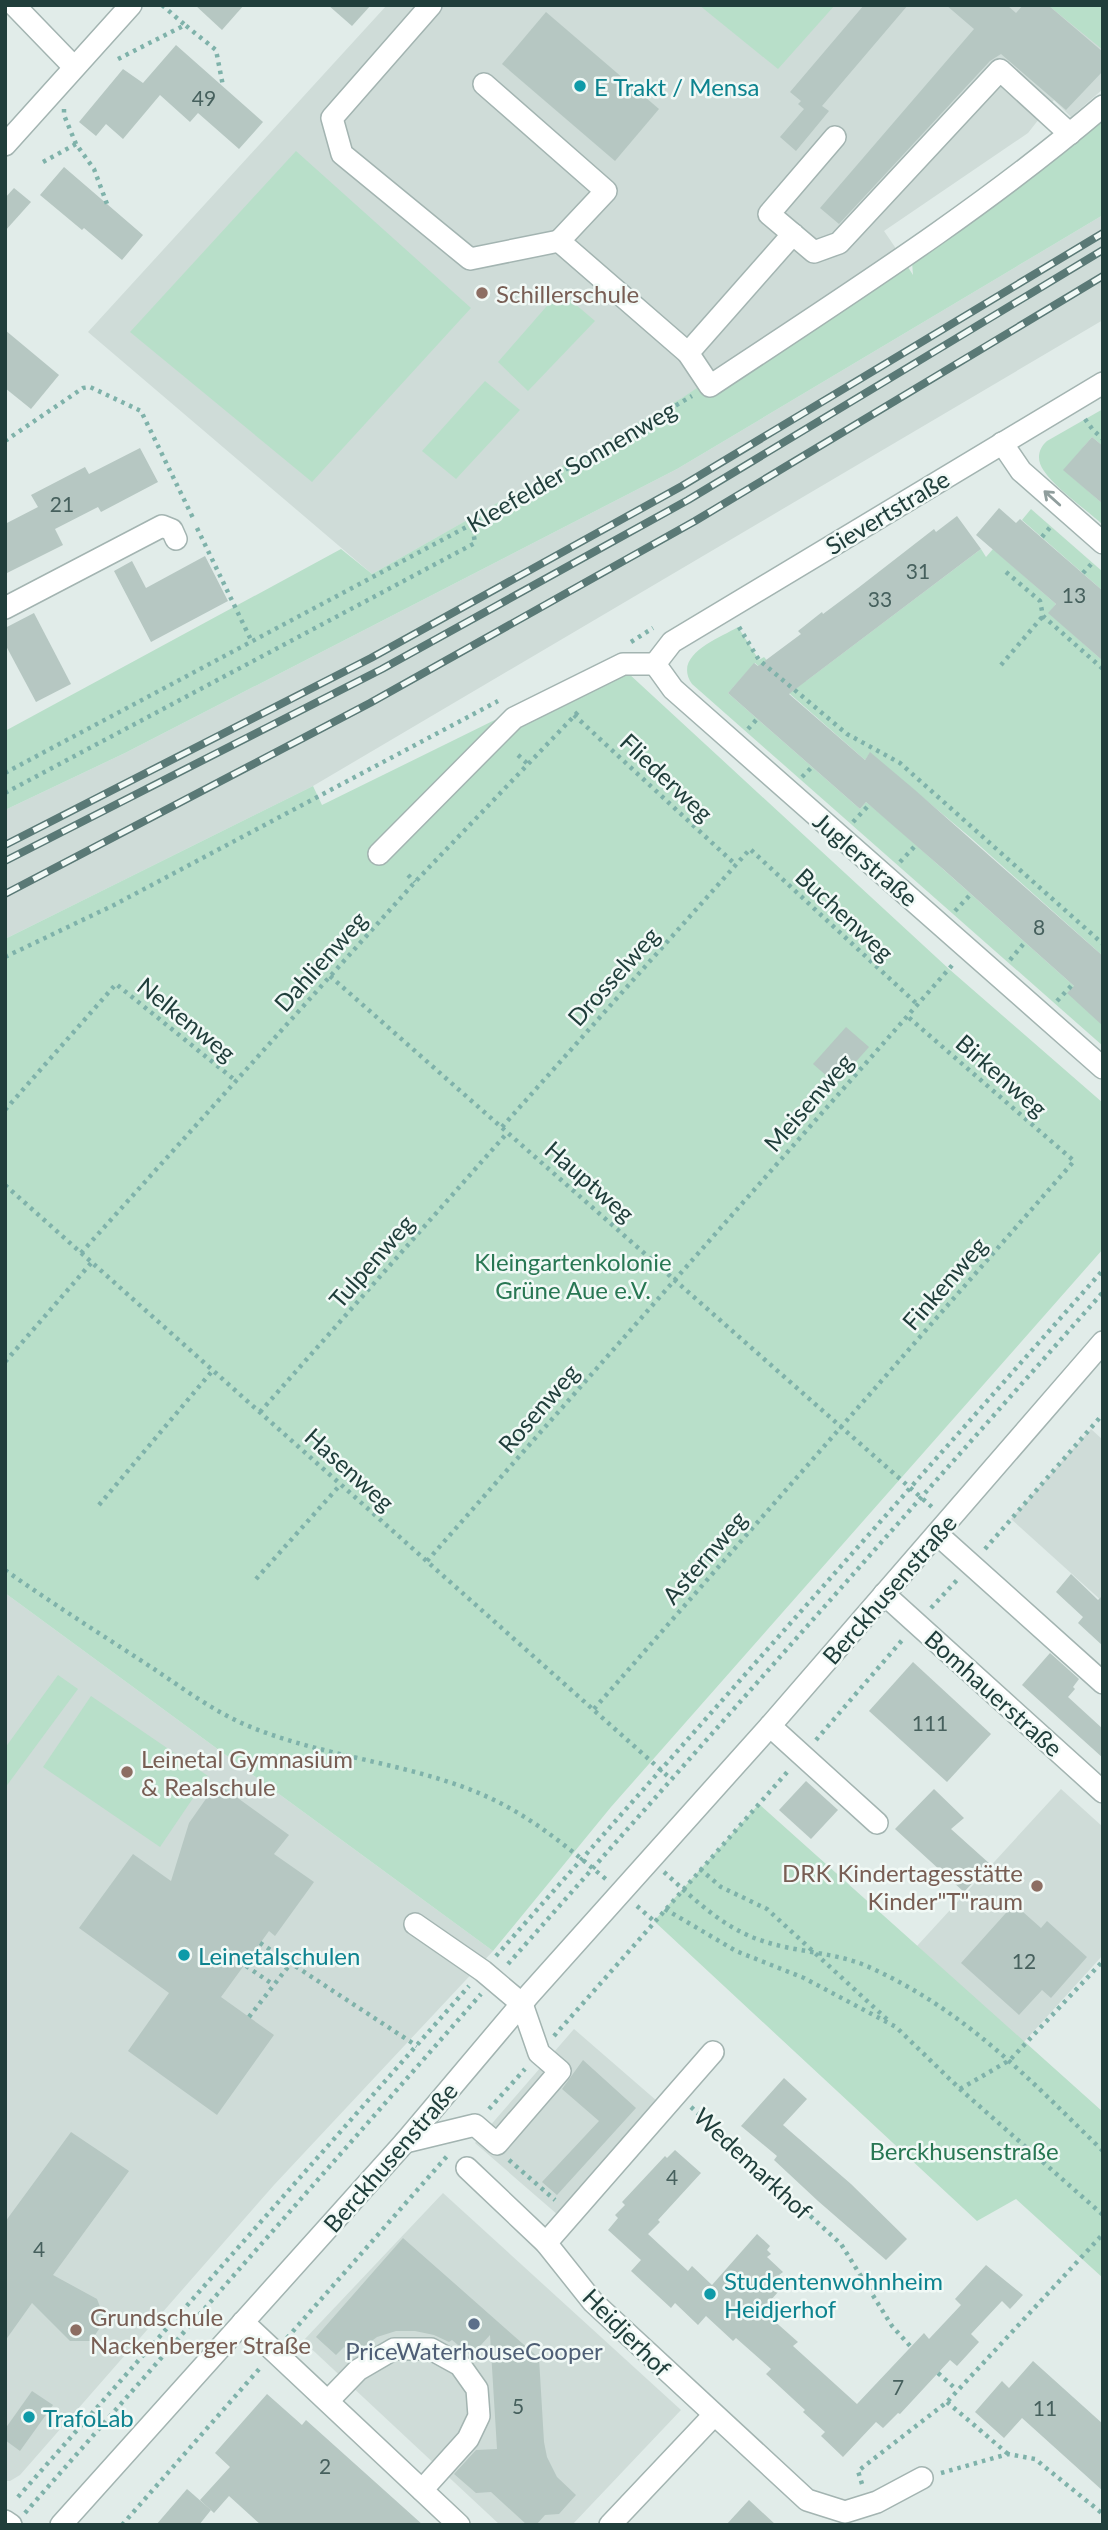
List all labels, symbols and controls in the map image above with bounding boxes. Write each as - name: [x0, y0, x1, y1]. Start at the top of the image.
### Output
- place label: E Trakt / Mensa: [594, 72, 760, 101]
- marker: E Trakt / Mensa: [572, 78, 588, 94]
- house number: 49: [192, 85, 216, 110]
- place label: Schillerschule: [496, 279, 639, 308]
- marker: Schillerschule: [474, 285, 490, 301]
- street label: Kleefelder Sonnenweg: [461, 394, 681, 538]
- street label: Sievertstraße: [820, 464, 954, 560]
- one-way arrow: [1043, 490, 1061, 506]
- house number: 21: [50, 491, 74, 516]
- house number: 31: [906, 558, 930, 583]
- house number: 13: [1062, 582, 1086, 607]
- house number: 33: [868, 586, 892, 611]
- street label: Fliederweg: [615, 727, 719, 827]
- street label: Juglerstraße: [808, 806, 924, 912]
- street label: Buchenweg: [790, 861, 900, 967]
- street label: Dahlienweg: [268, 905, 372, 1017]
- house number: 8: [1033, 914, 1045, 939]
- street label: Drosselweg: [561, 921, 665, 1031]
- street label: Nelkenweg: [132, 971, 242, 1067]
- street label: Birkenweg: [951, 1028, 1053, 1122]
- street label: Meisenweg: [758, 1047, 858, 1157]
- street label: Hauptweg: [539, 1134, 641, 1228]
- street label: Tulpenweg: [323, 1208, 419, 1314]
- street label: Finkenweg: [896, 1230, 992, 1336]
- park label: Kleingartenkolonie Grüne Aue e.V.: [474, 1247, 672, 1304]
- street label: Rosenweg: [492, 1358, 584, 1458]
- street label: Hasenweg: [299, 1421, 401, 1517]
- street label: Asternweg: [656, 1505, 752, 1609]
- street label: Berckhusenstraße: [816, 1508, 962, 1670]
- street label: Bomhauerstraße: [919, 1624, 1069, 1762]
- house number: 111: [912, 1710, 948, 1735]
- place label: Leinetal Gymnasium & Realschule: [141, 1744, 353, 1801]
- marker: Leinetal Gymnasium & Realschule: [119, 1764, 135, 1780]
- place label: DRK Kindertagesstätte Kinder"T"raum: [782, 1858, 1023, 1915]
- marker: DRK Kindertagesstätte Kinder"T"raum: [1029, 1878, 1045, 1894]
- place label: Leinetalschulen: [198, 1941, 360, 1970]
- marker: Leinetalschulen: [176, 1947, 192, 1963]
- house number: 12: [1012, 1948, 1036, 1973]
- street label: Berckhusenstraße: [317, 2076, 463, 2238]
- street label: Wedemarkhof: [688, 2101, 818, 2225]
- park label: Berckhusenstraße: [869, 2136, 1059, 2165]
- house number: 4: [666, 2164, 678, 2189]
- house number: 4: [33, 2236, 45, 2261]
- place label: Studentenwohnheim Heidjerhof: [724, 2266, 943, 2323]
- street label: Heidjerhof: [577, 2282, 677, 2382]
- marker: Studentenwohnheim Heidjerhof: [702, 2286, 718, 2302]
- place label: Grundschule Nackenberger Straße: [90, 2302, 311, 2359]
- marker: PriceWaterhouseCooper: [466, 2316, 482, 2332]
- marker: Grundschule Nackenberger Straße: [68, 2322, 84, 2338]
- place label: PriceWaterhouseCooper: [345, 2336, 603, 2365]
- house number: 7: [892, 2374, 904, 2399]
- house number: 5: [512, 2393, 524, 2418]
- house number: 11: [1033, 2395, 1057, 2420]
- place label: TrafoLab: [43, 2403, 134, 2432]
- marker: TrafoLab: [21, 2409, 37, 2425]
- house number: 2: [319, 2453, 331, 2478]

